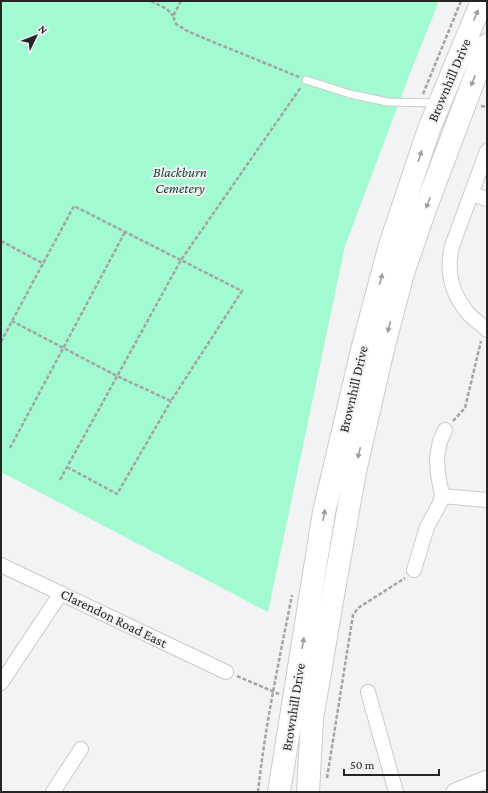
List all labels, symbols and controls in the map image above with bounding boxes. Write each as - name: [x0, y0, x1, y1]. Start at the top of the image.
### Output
- one-way arrow: [473, 10, 479, 21]
- north arrow: [16, 16, 56, 56]
- text: N: [36, 22, 51, 36]
- street label: Brownhill Drive: [424, 36, 474, 124]
- one-way arrow: [470, 75, 476, 87]
- one-way arrow: [417, 149, 423, 161]
- park label: Blackburn Cemetery: [153, 164, 207, 196]
- one-way arrow: [424, 197, 430, 209]
- one-way arrow: [378, 273, 384, 285]
- one-way arrow: [386, 321, 392, 333]
- street label: Brownhill Drive: [335, 344, 371, 434]
- one-way arrow: [355, 447, 361, 459]
- one-way arrow: [321, 509, 327, 521]
- street label: Clarendon Road East: [58, 585, 170, 651]
- one-way arrow: [300, 637, 306, 649]
- street label: Brownhill Drive: [278, 662, 308, 752]
- scale bar: [344, 751, 439, 777]
- text: 50 m: [350, 758, 375, 772]

